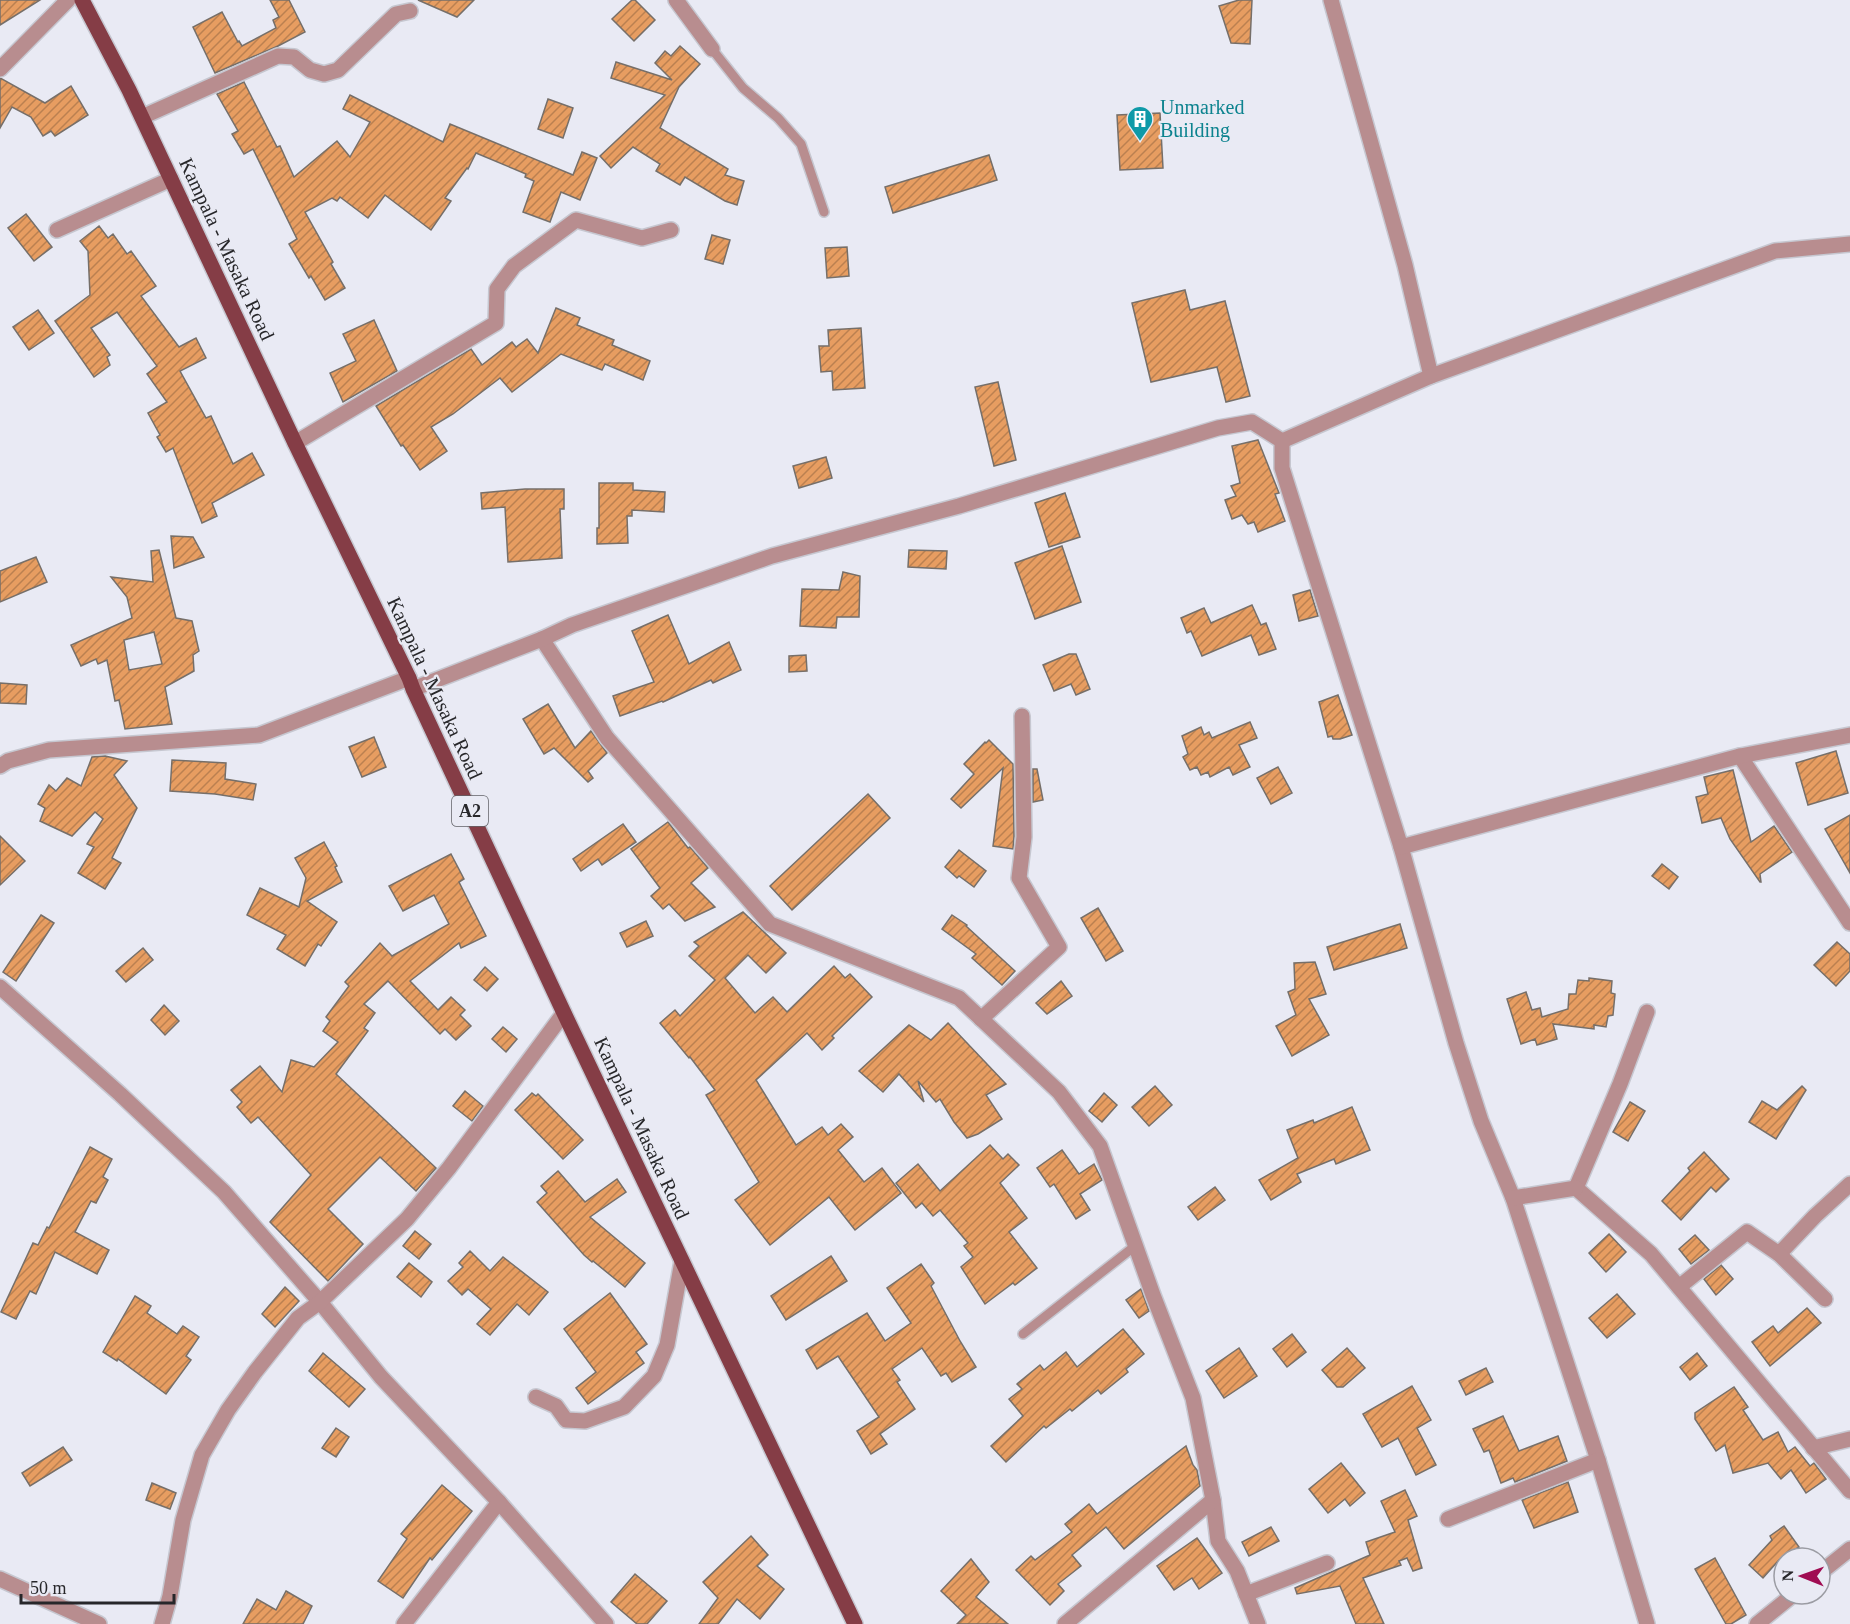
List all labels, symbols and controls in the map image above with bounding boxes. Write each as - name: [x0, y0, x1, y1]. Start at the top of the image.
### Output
- place label: Unmarked Building: [1160, 96, 1244, 142]
- building icon: Unmarked Building: [1125, 104, 1155, 142]
- street label: Kampala - Masaka Road: [174, 155, 279, 344]
- street label: Kampala - Masaka Road: [382, 594, 487, 783]
- road number: A2: [452, 796, 488, 826]
- street label: Kampala - Masaka Road: [589, 1034, 694, 1223]
- north arrow: [1772, 1546, 1832, 1606]
- scale bar: [21, 1567, 174, 1605]
- text: N: [1779, 1569, 1796, 1582]
- text: 50 m: [30, 1578, 67, 1598]

